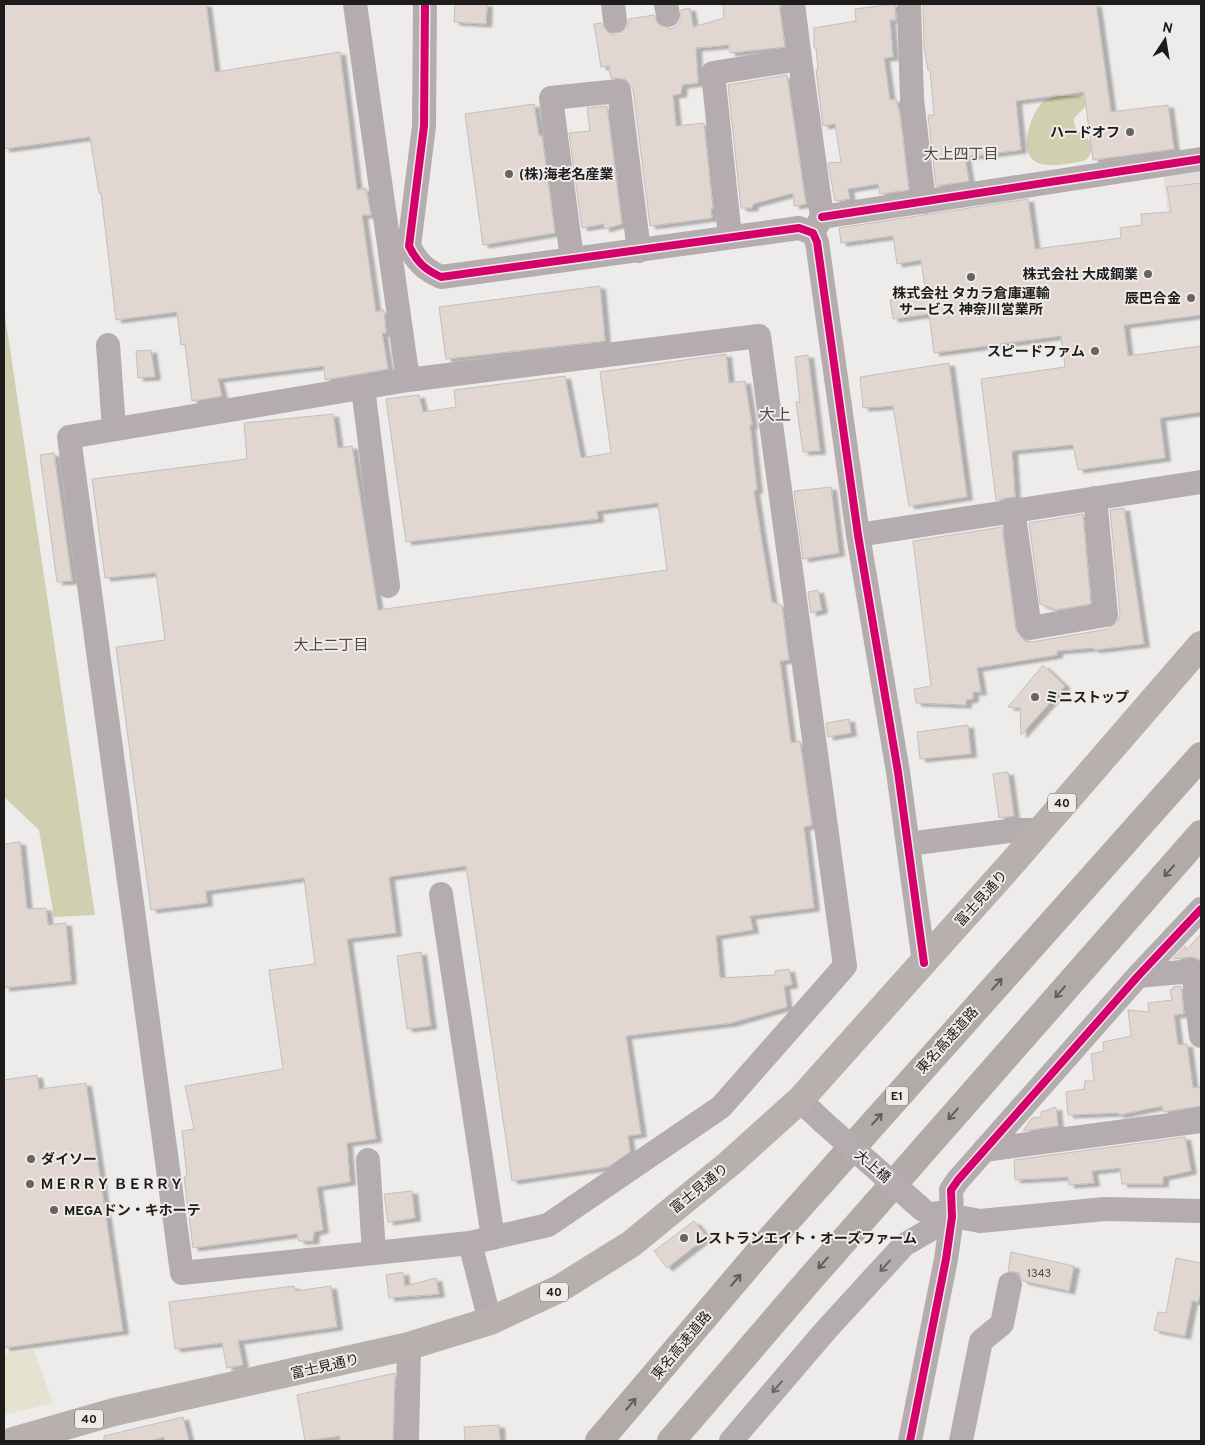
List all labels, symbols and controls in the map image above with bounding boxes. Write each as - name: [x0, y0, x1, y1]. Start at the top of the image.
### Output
- north arrow: [1140, 15, 1190, 65]
- text: N: [1161, 19, 1174, 38]
- place label: ハードオフ: [1050, 125, 1120, 142]
- marker: ハードオフ: [1124, 126, 1136, 138]
- district label: 大上四丁目: [923, 146, 999, 165]
- place label: (株)海老名産業: [519, 167, 613, 184]
- marker: (株)海老名産業: [503, 168, 515, 180]
- place label: 株式会社 大成鋼業: [1023, 266, 1138, 284]
- marker: 株式会社 大成鋼業: [1142, 268, 1154, 280]
- marker: 株式会社 タカラ倉庫運輸 サービス 神奈川営業所: [965, 271, 977, 283]
- place label: 株式会社 タカラ倉庫運輸 サービス 神奈川営業所: [892, 285, 1050, 319]
- place label: 辰巴合金: [1125, 291, 1181, 308]
- marker: 辰巴合金: [1185, 292, 1197, 304]
- place label: スピードファム: [987, 344, 1085, 361]
- marker: スピードファム: [1089, 345, 1101, 357]
- district label: 大上: [759, 406, 791, 426]
- district label: 大上二丁目: [293, 637, 369, 656]
- place label: ミニストップ: [1045, 690, 1129, 707]
- marker: ミニストップ: [1029, 691, 1041, 703]
- road number: 40: [1048, 794, 1076, 812]
- one-way arrow: [1163, 864, 1175, 877]
- street label: 富士見通り: [952, 867, 1012, 931]
- one-way arrow: [991, 977, 1002, 990]
- one-way arrow: [1055, 985, 1066, 998]
- street label: 東名高速道路: [914, 1004, 983, 1078]
- road number: E1: [886, 1086, 908, 1106]
- one-way arrow: [948, 1108, 959, 1121]
- one-way arrow: [872, 1112, 883, 1125]
- street label: 大上橋: [851, 1147, 893, 1187]
- place label: ダイソー: [41, 1151, 97, 1169]
- marker: ダイソー: [25, 1153, 37, 1165]
- street label: 富士見通り: [667, 1161, 732, 1218]
- place label: ＭＥＲＲＹ ＢＥＲＲＹ: [40, 1177, 184, 1194]
- marker: ＭＥＲＲＹ ＢＥＲＲＹ: [24, 1178, 36, 1190]
- place label: MEGAドン・キホーテ: [64, 1203, 201, 1220]
- marker: MEGAドン・キホーテ: [48, 1204, 60, 1216]
- place label: レストランエイト・オーズファーム: [694, 1230, 917, 1248]
- marker: レストランエイト・オーズファーム: [678, 1232, 690, 1244]
- one-way arrow: [818, 1256, 829, 1269]
- one-way arrow: [879, 1259, 891, 1272]
- house number: 1343: [1027, 1267, 1051, 1281]
- one-way arrow: [730, 1274, 741, 1287]
- road number: 40: [540, 1282, 568, 1301]
- street label: 東名高速道路: [649, 1308, 716, 1384]
- street label: 富士見通り: [289, 1351, 361, 1384]
- one-way arrow: [771, 1381, 783, 1394]
- one-way arrow: [625, 1398, 636, 1411]
- road number: 40: [75, 1410, 103, 1428]

